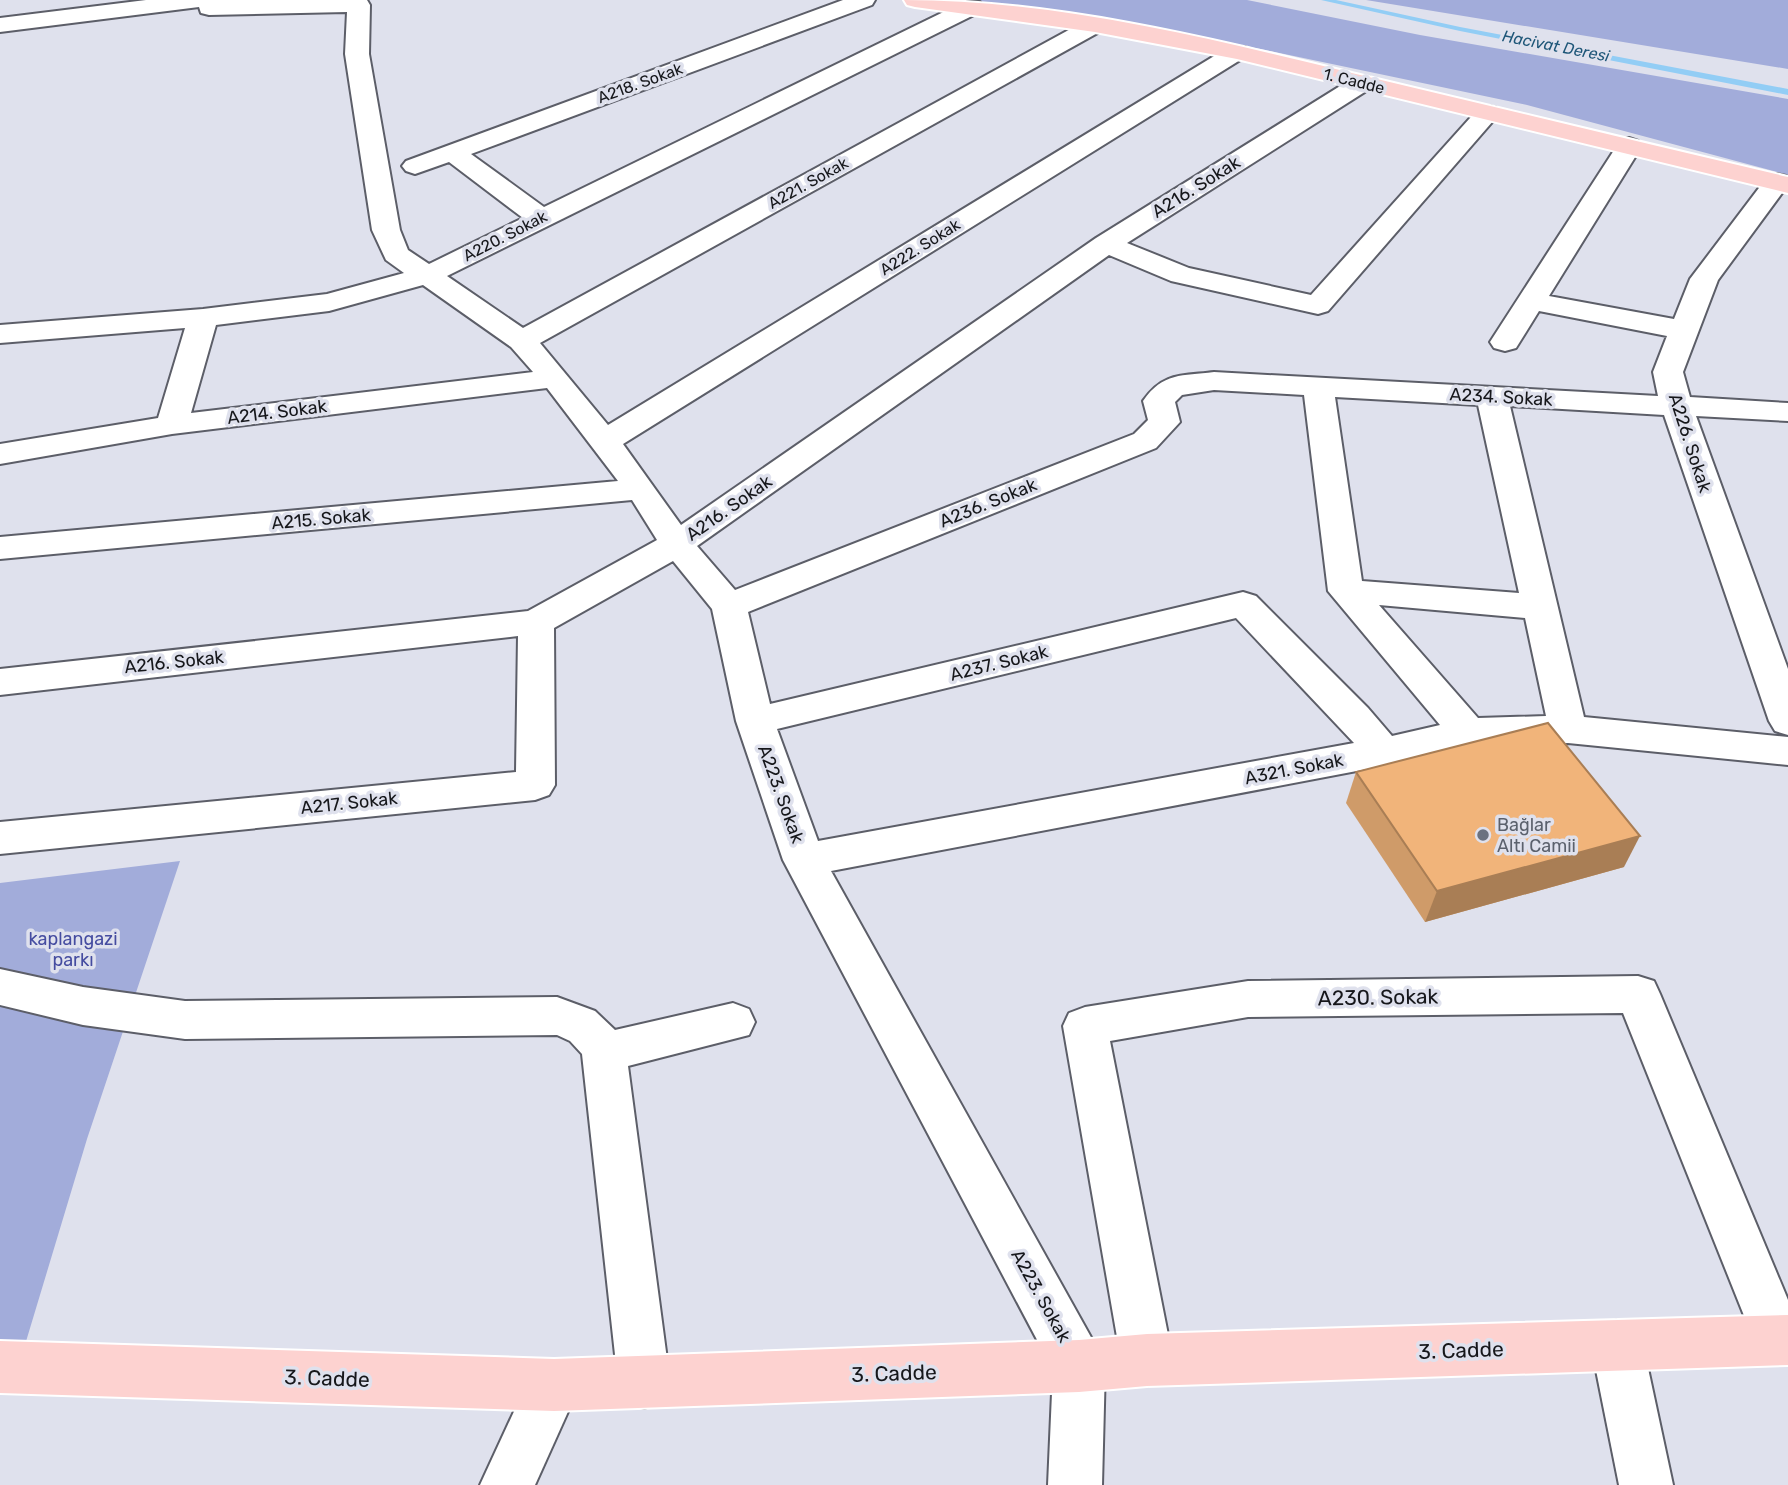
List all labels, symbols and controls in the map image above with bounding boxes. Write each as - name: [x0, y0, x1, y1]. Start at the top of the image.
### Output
- water label: Hacivat Deresi: [1501, 26, 1612, 66]
- street label: A218. Sokak: [595, 59, 686, 107]
- street label: 1. Cadde: [1321, 64, 1387, 98]
- street label: A216. Sokak: [1148, 151, 1245, 223]
- street label: A221. Sokak: [765, 153, 852, 213]
- street label: A220. Sokak: [460, 206, 551, 265]
- street label: A222. Sokak: [876, 214, 964, 279]
- street label: A234. Sokak: [1449, 383, 1554, 411]
- street label: A226. Sokak: [1664, 391, 1717, 496]
- street label: A214. Sokak: [226, 395, 329, 429]
- street label: A216. Sokak: [682, 470, 777, 546]
- street label: A236. Sokak: [936, 473, 1041, 533]
- street label: A215. Sokak: [270, 504, 372, 534]
- street label: A237. Sokak: [948, 640, 1051, 686]
- street label: A216. Sokak: [123, 646, 226, 678]
- street label: A223. Sokak: [753, 742, 809, 847]
- street label: A321. Sokak: [1243, 749, 1346, 789]
- street label: A217. Sokak: [300, 787, 399, 819]
- place label: Bağlar Altı Camii: [1497, 814, 1576, 857]
- marker: Bağlar Altı Camii: [1475, 827, 1491, 843]
- park label: kaplangazi parkı: [28, 928, 118, 971]
- street label: A230. Sokak: [1317, 983, 1439, 1011]
- street label: A223. Sokak: [1006, 1246, 1076, 1347]
- street label: 3. Cadde: [1418, 1336, 1504, 1364]
- street label: 3. Cadde: [851, 1359, 937, 1387]
- street label: 3. Cadde: [284, 1364, 370, 1392]

